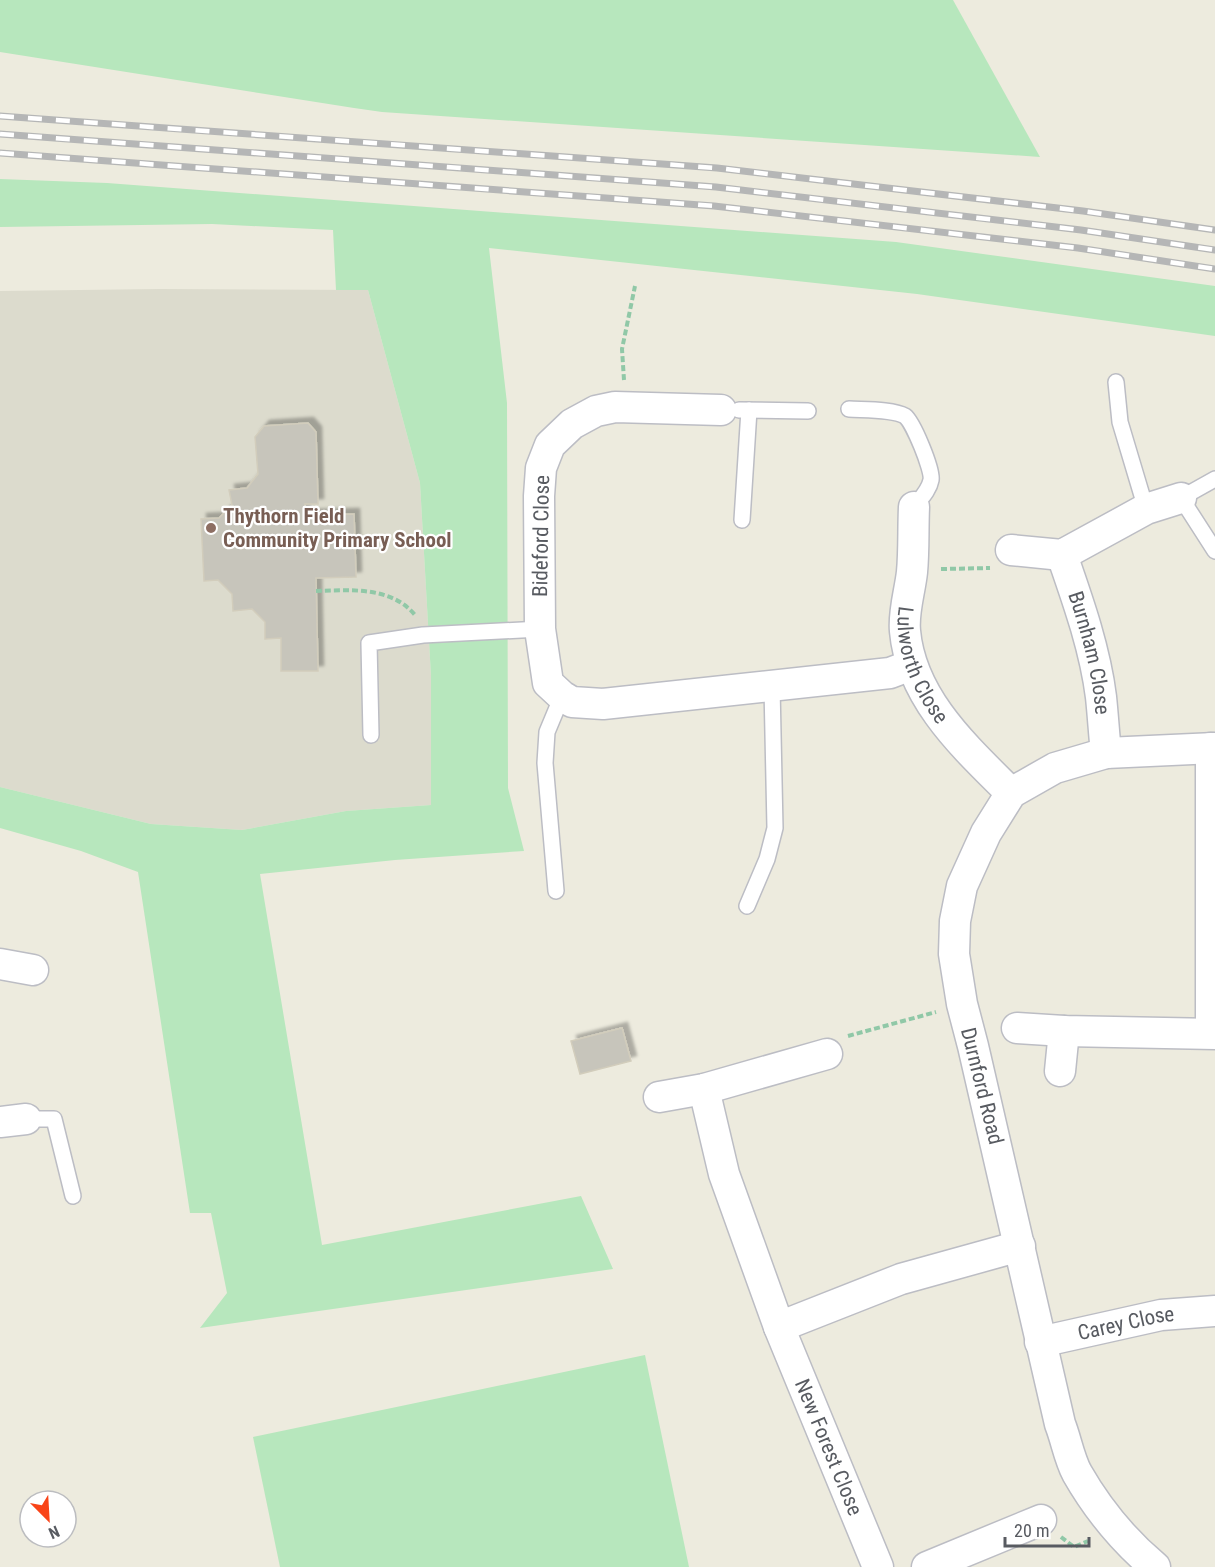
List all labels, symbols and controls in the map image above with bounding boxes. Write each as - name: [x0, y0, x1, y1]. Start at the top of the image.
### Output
- street label: Bideford Close: [528, 475, 554, 597]
- place label: Thythorn Field Community Primary School: [223, 504, 452, 552]
- marker: Thythorn Field Community Primary School: [204, 521, 218, 535]
- street label: Burnham Close: [1063, 588, 1115, 716]
- street label: Lulworth Close: [893, 605, 953, 728]
- street label: Durnford Road: [956, 1025, 1008, 1147]
- street label: Carey Close: [1075, 1302, 1175, 1345]
- street label: New Forest Close: [790, 1376, 867, 1519]
- north arrow: [18, 1489, 78, 1549]
- scale bar: [1005, 1510, 1089, 1548]
- text: 20 m: [1014, 1520, 1049, 1541]
- text: N: [46, 1522, 62, 1543]

